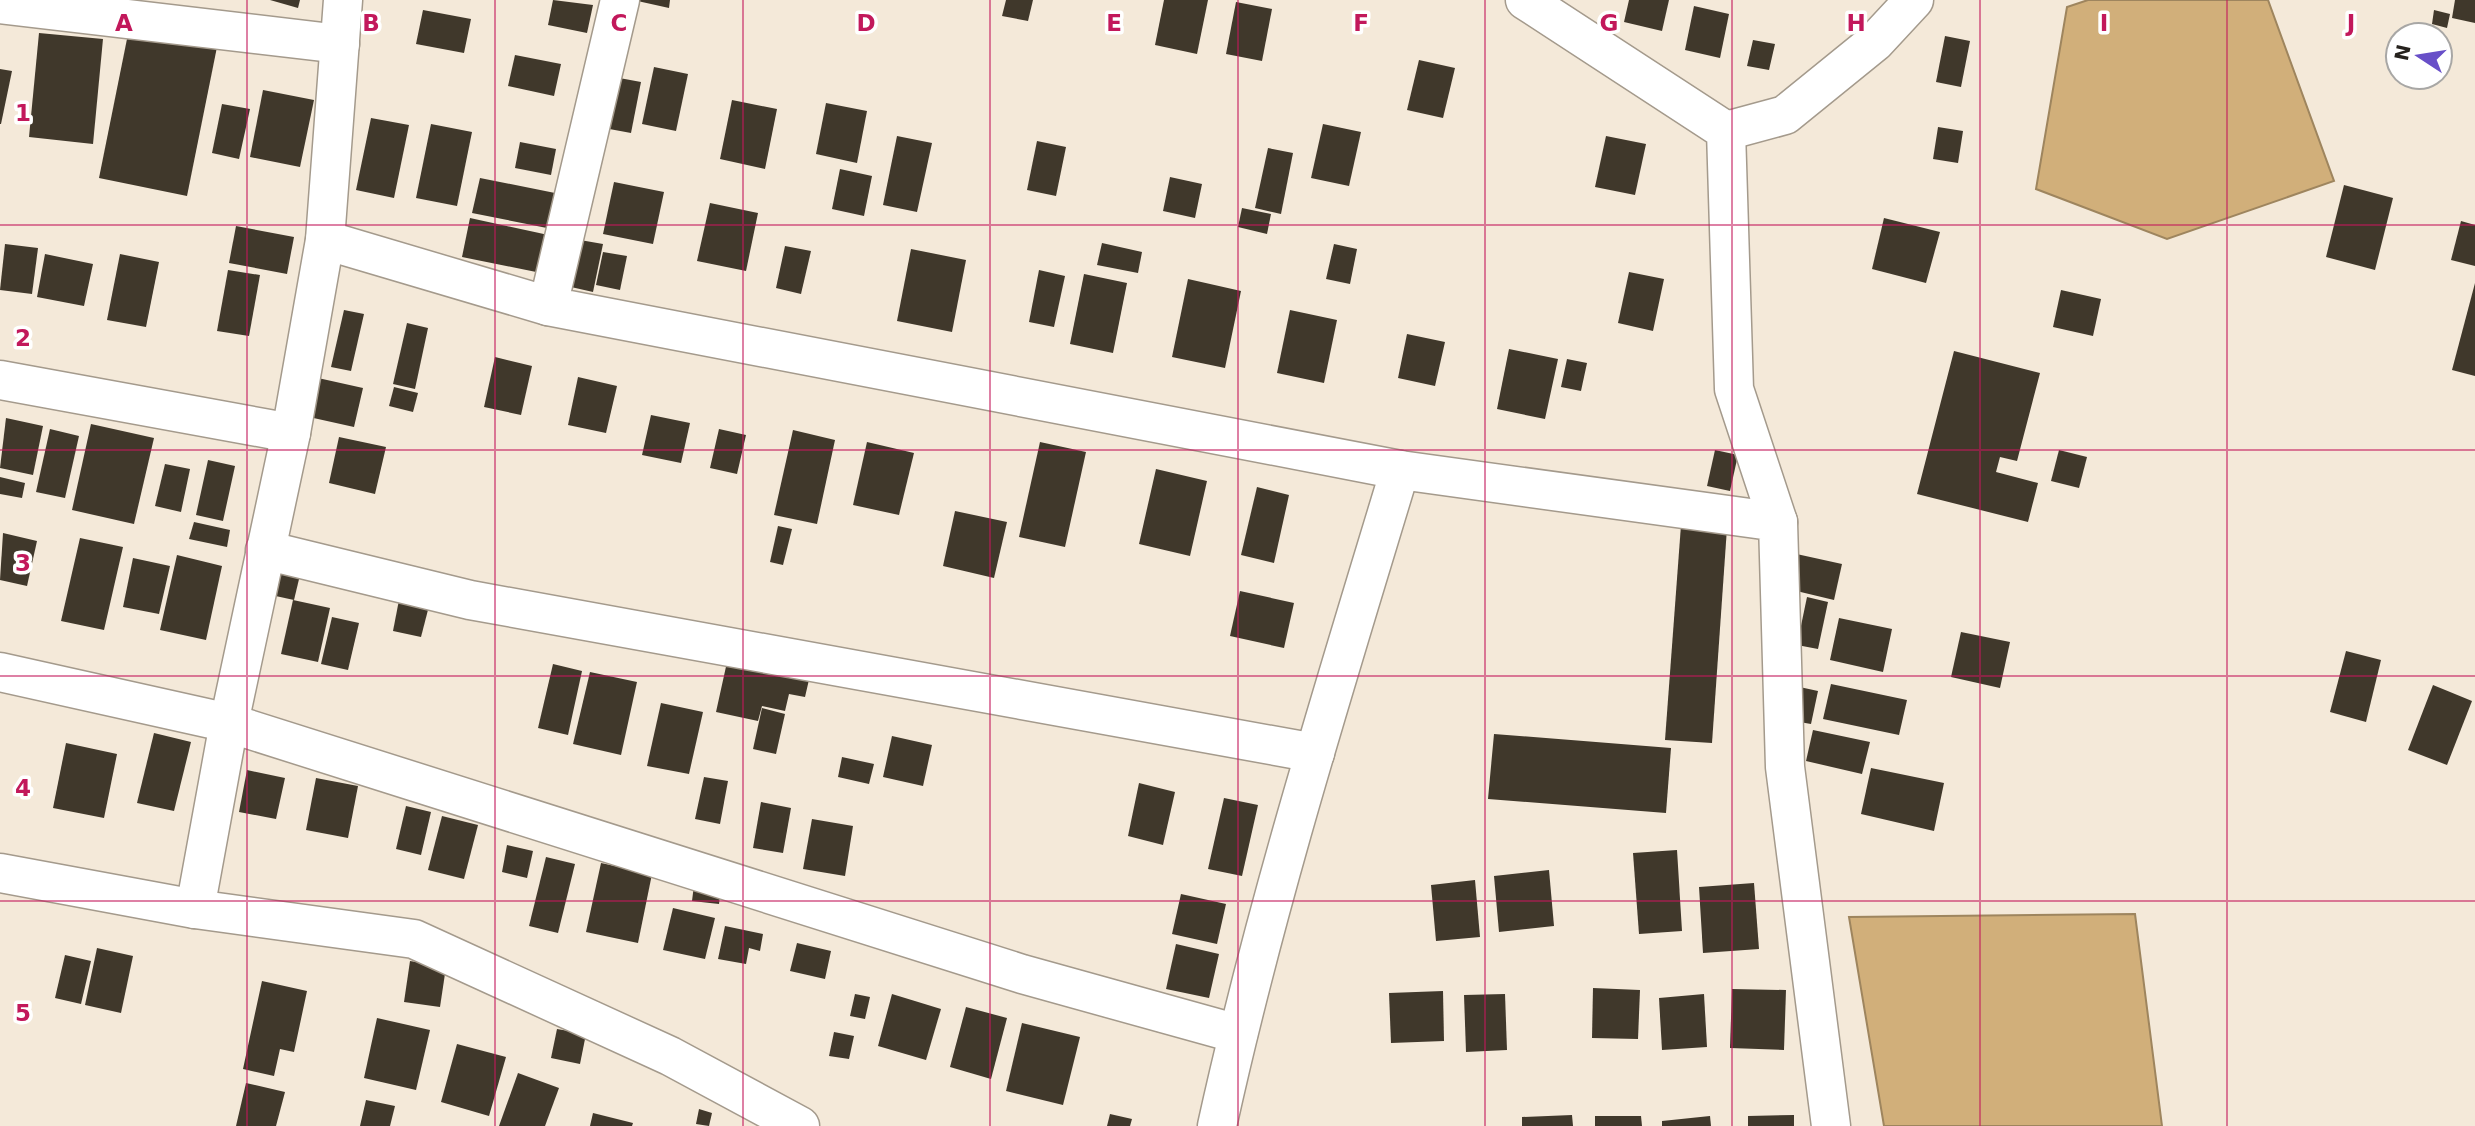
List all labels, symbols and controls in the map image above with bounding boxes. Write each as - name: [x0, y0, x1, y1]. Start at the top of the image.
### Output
- text: A: [115, 10, 133, 36]
- text: B: [362, 10, 380, 36]
- text: C: [611, 10, 627, 36]
- text: D: [856, 10, 876, 36]
- text: E: [1106, 10, 1122, 36]
- text: F: [1353, 10, 1369, 36]
- text: G: [1600, 10, 1618, 36]
- text: H: [1846, 10, 1866, 36]
- text: I: [2100, 10, 2108, 36]
- text: J: [2345, 10, 2355, 36]
- north arrow: [2384, 21, 2454, 91]
- text: N: [2390, 42, 2415, 63]
- text: 1: [15, 100, 31, 126]
- text: 2: [15, 325, 31, 351]
- text: 3: [15, 550, 31, 576]
- text: 4: [15, 775, 31, 801]
- text: 5: [15, 1000, 31, 1026]

